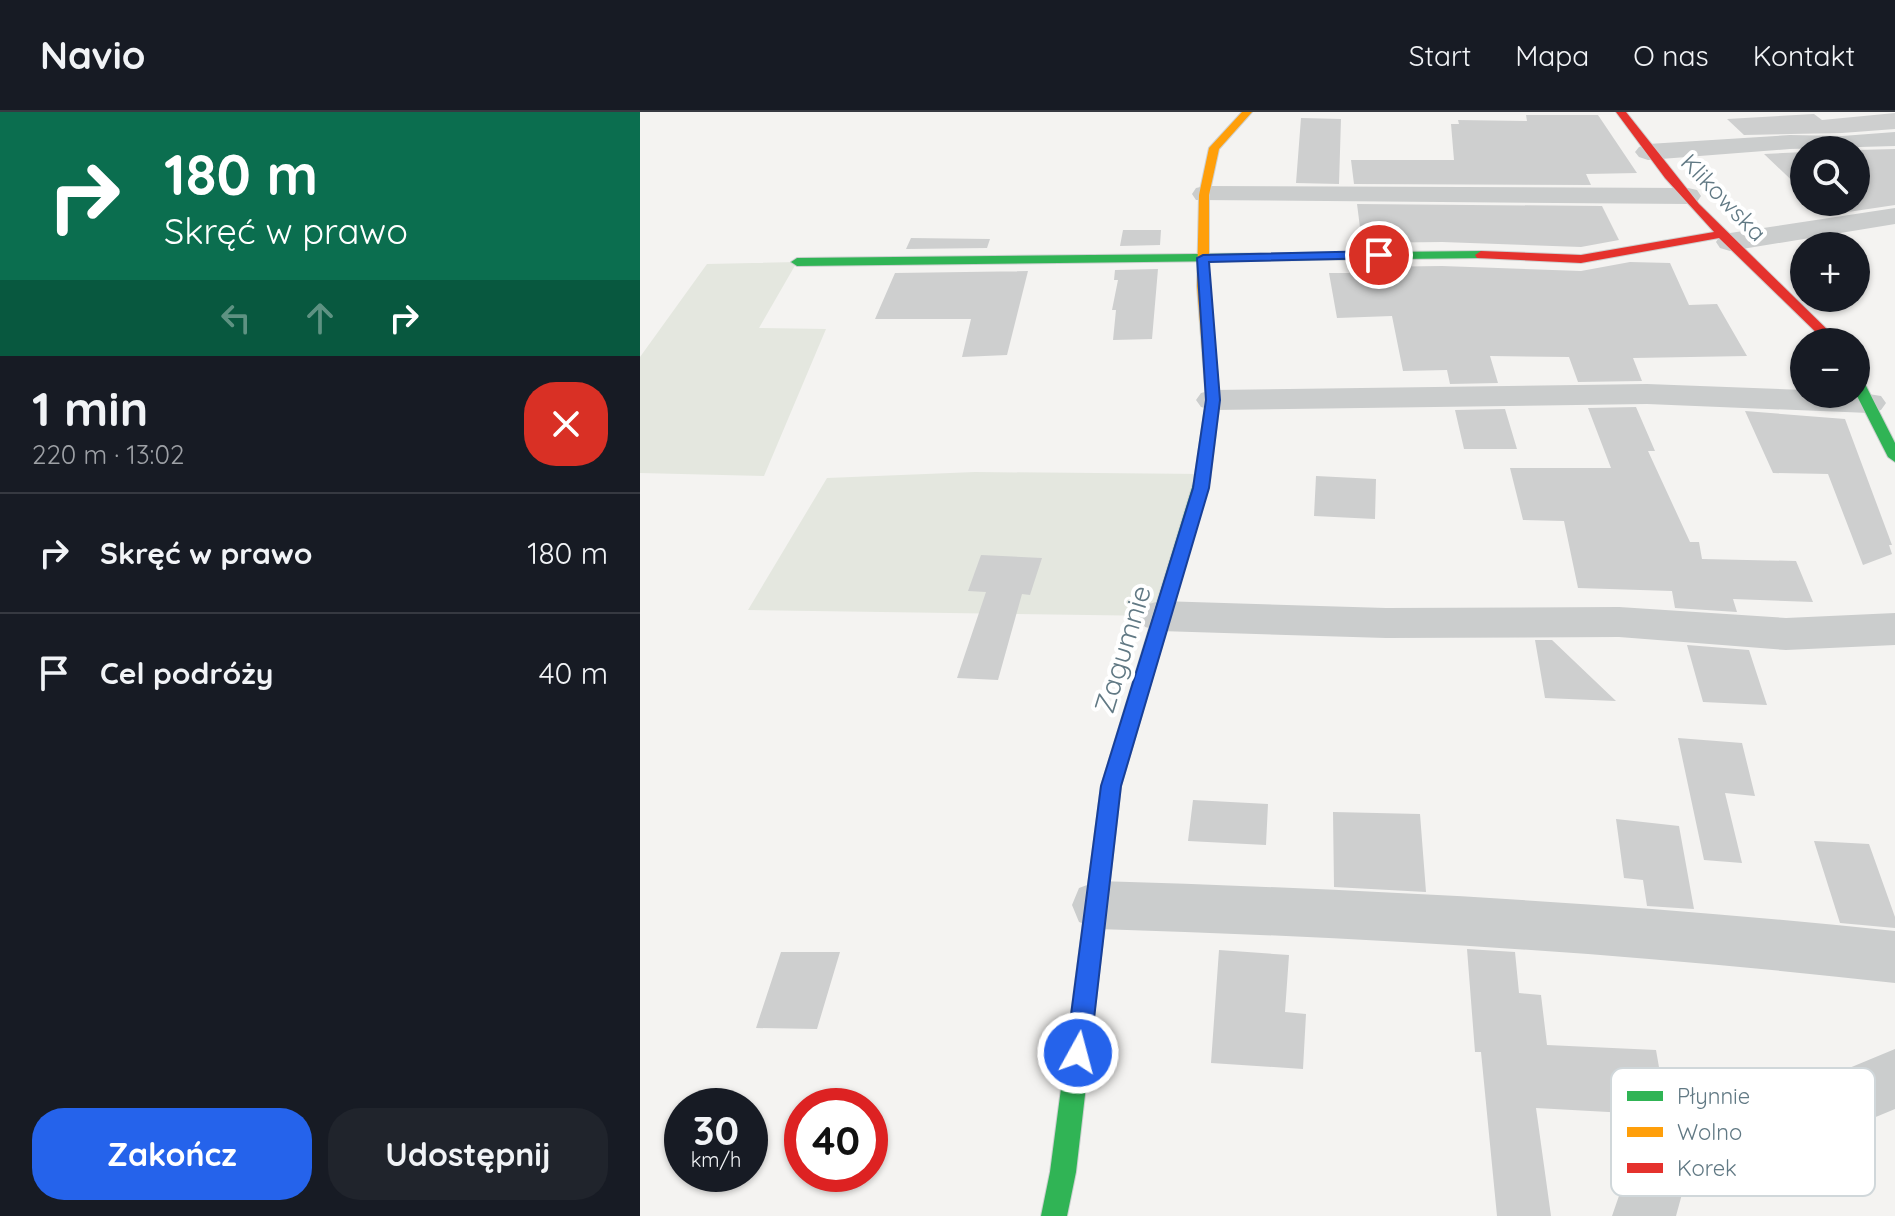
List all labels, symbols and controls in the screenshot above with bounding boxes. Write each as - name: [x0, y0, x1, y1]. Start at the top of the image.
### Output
- text: Navio: [40, 31, 145, 79]
- text: Start: [1409, 38, 1471, 73]
- text: Mapa: [1515, 38, 1589, 73]
- text: O nas: [1633, 38, 1709, 73]
- text: Kontakt: [1753, 38, 1855, 73]
- map controls: [1790, 136, 1870, 408]
- button: search: [1790, 136, 1870, 216]
- text: 180 m: [164, 139, 318, 209]
- icon: right: [32, 144, 136, 248]
- street label: Klikowska: [1675, 147, 1773, 247]
- text: Skręć w prawo: [164, 208, 408, 253]
- pin: [1345, 221, 1413, 289]
- button: +: [1790, 232, 1870, 312]
- icon: arrive: [1357, 233, 1401, 277]
- icon: left: [214, 296, 258, 340]
- icon: ahead: [298, 296, 342, 340]
- icon: right: [382, 296, 426, 340]
- button: −: [1790, 328, 1870, 408]
- text: 1 min: [32, 378, 148, 438]
- button: close: [524, 382, 608, 466]
- text: 220 m · 13:02: [32, 438, 184, 471]
- icon: right: [32, 531, 76, 575]
- text: Skręć w prawo: [100, 534, 312, 572]
- text: 180 m: [527, 534, 608, 572]
- street label: Zagumnie: [1086, 581, 1158, 717]
- icon: arrive: [32, 651, 76, 695]
- text: Cel podróży: [100, 654, 273, 692]
- text: 40 m: [539, 654, 608, 692]
- position arrow: [1036, 1011, 1120, 1095]
- legend: [1611, 1068, 1875, 1196]
- text: Płynnie: [1677, 1082, 1750, 1110]
- speed limit sign: 40: [784, 1088, 888, 1192]
- text: 30: [693, 1105, 739, 1155]
- button: Zakończ: [32, 1108, 312, 1200]
- button: Udostępnij: [328, 1108, 608, 1200]
- text: Wolno: [1677, 1118, 1742, 1146]
- text: km/h: [691, 1147, 741, 1172]
- text: Korek: [1677, 1154, 1737, 1182]

